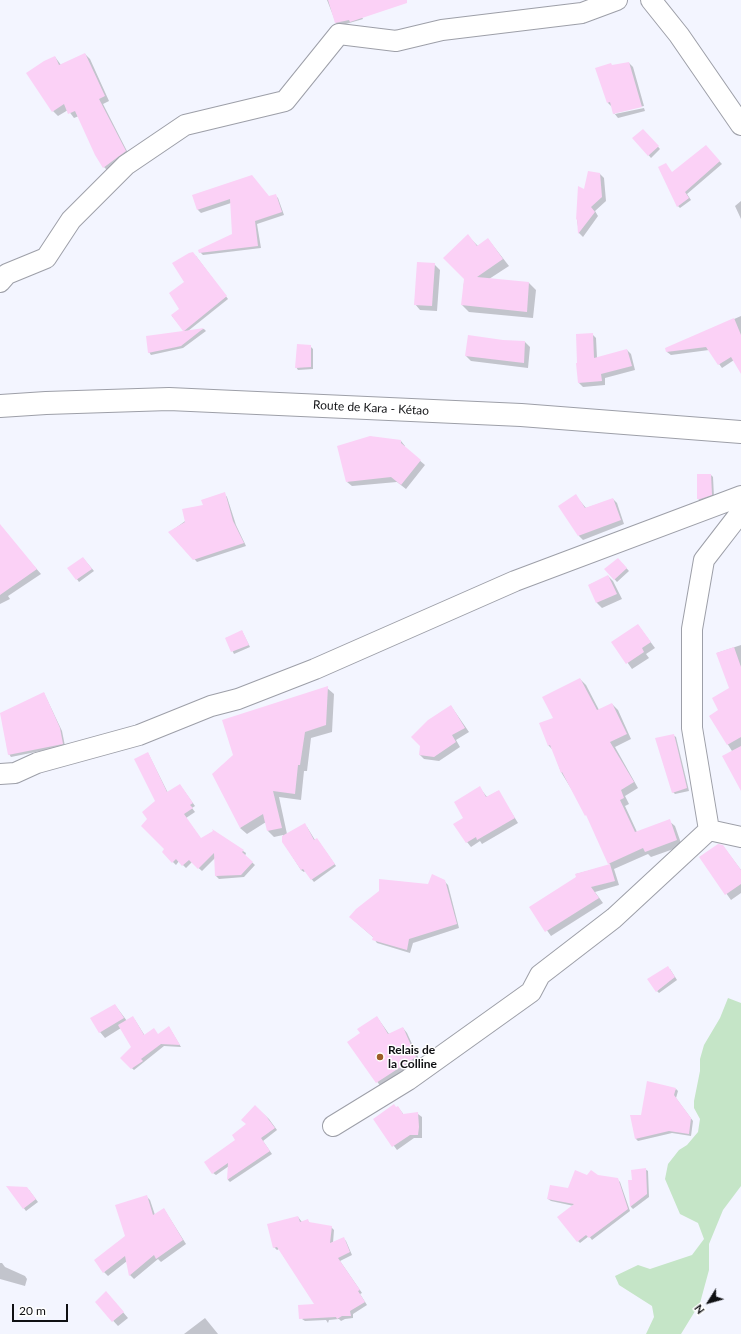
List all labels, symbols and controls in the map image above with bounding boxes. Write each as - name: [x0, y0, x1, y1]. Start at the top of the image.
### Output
- street label: Route de Kara - Kétao: [313, 398, 429, 418]
- place label: Relais de la Colline: [388, 1043, 437, 1071]
- marker: Relais de la Colline: [375, 1052, 385, 1062]
- north arrow: [689, 1282, 729, 1322]
- scale bar: [14, 1296, 70, 1322]
- text: N: [691, 1302, 707, 1317]
- text: 20 m: [19, 1303, 46, 1318]

